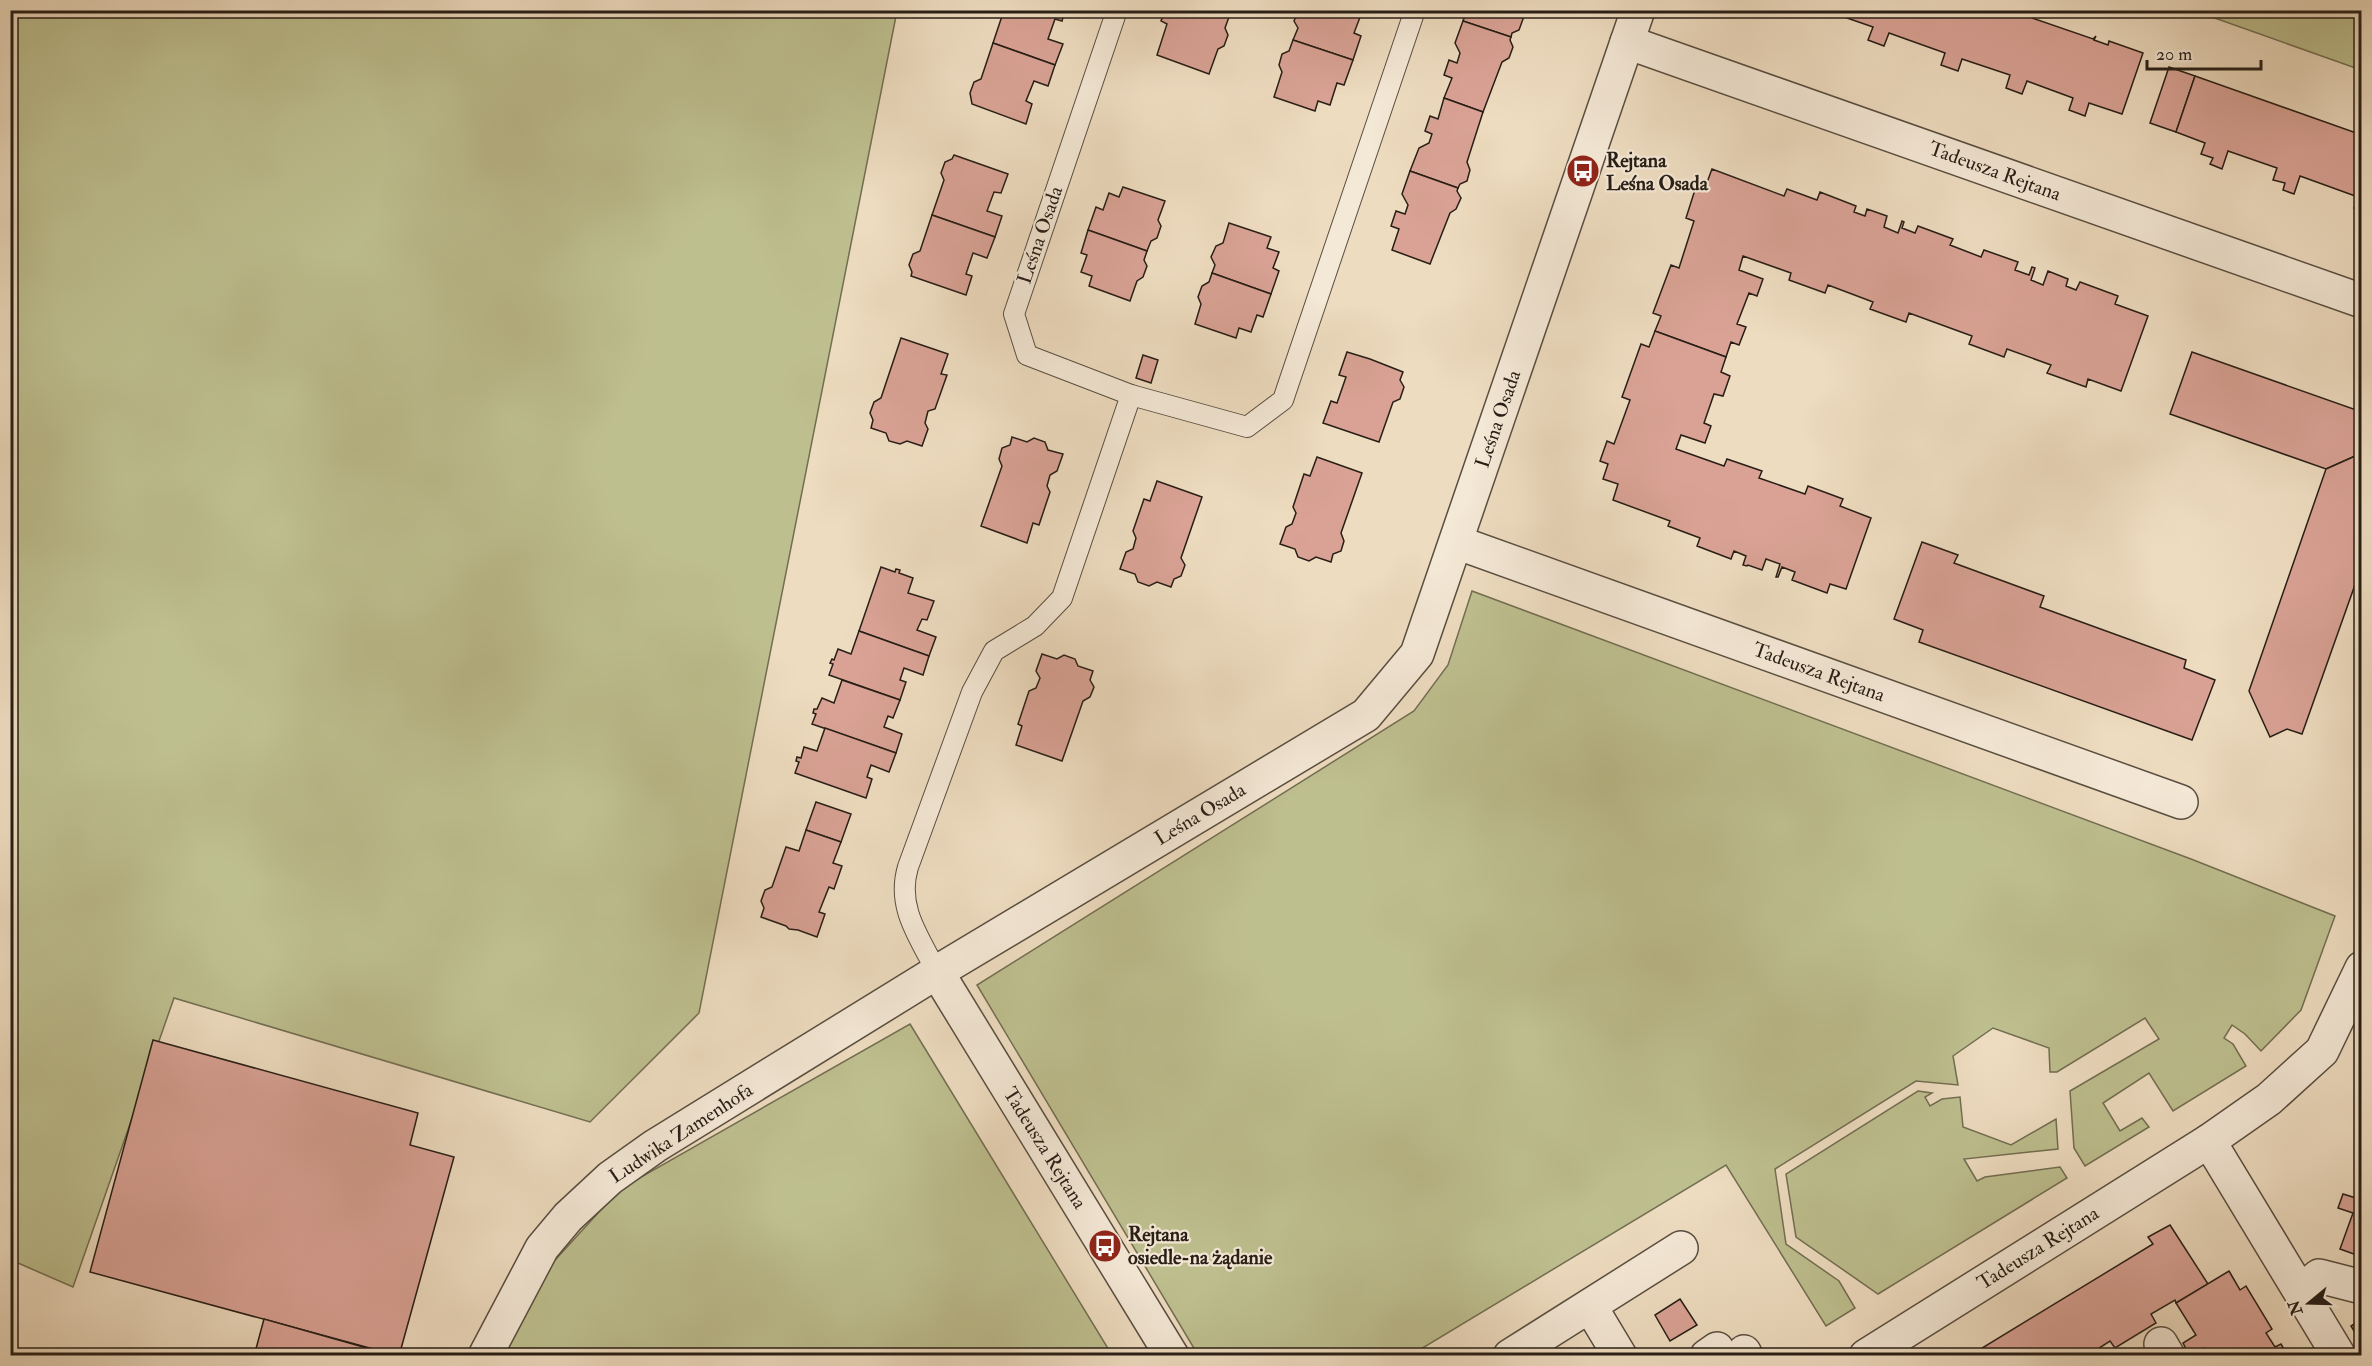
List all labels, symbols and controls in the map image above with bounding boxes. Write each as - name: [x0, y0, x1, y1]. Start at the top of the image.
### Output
- scale bar: [2147, 33, 2261, 71]
- text: 20 m: [2156, 43, 2192, 66]
- street label: Tadeusza Rejtana: [1926, 136, 2065, 207]
- place label: Rejtana Leśna Osada: [1606, 148, 1709, 196]
- bus stop icon: Rejtana Leśna Osada: [1565, 153, 1601, 189]
- street label: Leśna Osada: [1012, 182, 1069, 287]
- street label: Leśna Osada: [1470, 366, 1527, 471]
- street label: Tadeusza Rejtana: [1750, 637, 1889, 708]
- street label: Leśna Osada: [1150, 777, 1251, 851]
- street label: Ludwika Zamenhofa: [604, 1077, 758, 1189]
- street label: Tadeusza Rejtana: [998, 1083, 1093, 1214]
- street label: Tadeusza Rejtana: [1973, 1200, 2104, 1295]
- place label: Rejtana osiedle-na żądanie: [1128, 1222, 1273, 1270]
- bus stop icon: Rejtana osiedle-na żądanie: [1087, 1228, 1123, 1264]
- north arrow: [2279, 1273, 2339, 1333]
- text: N: [2284, 1297, 2308, 1319]

